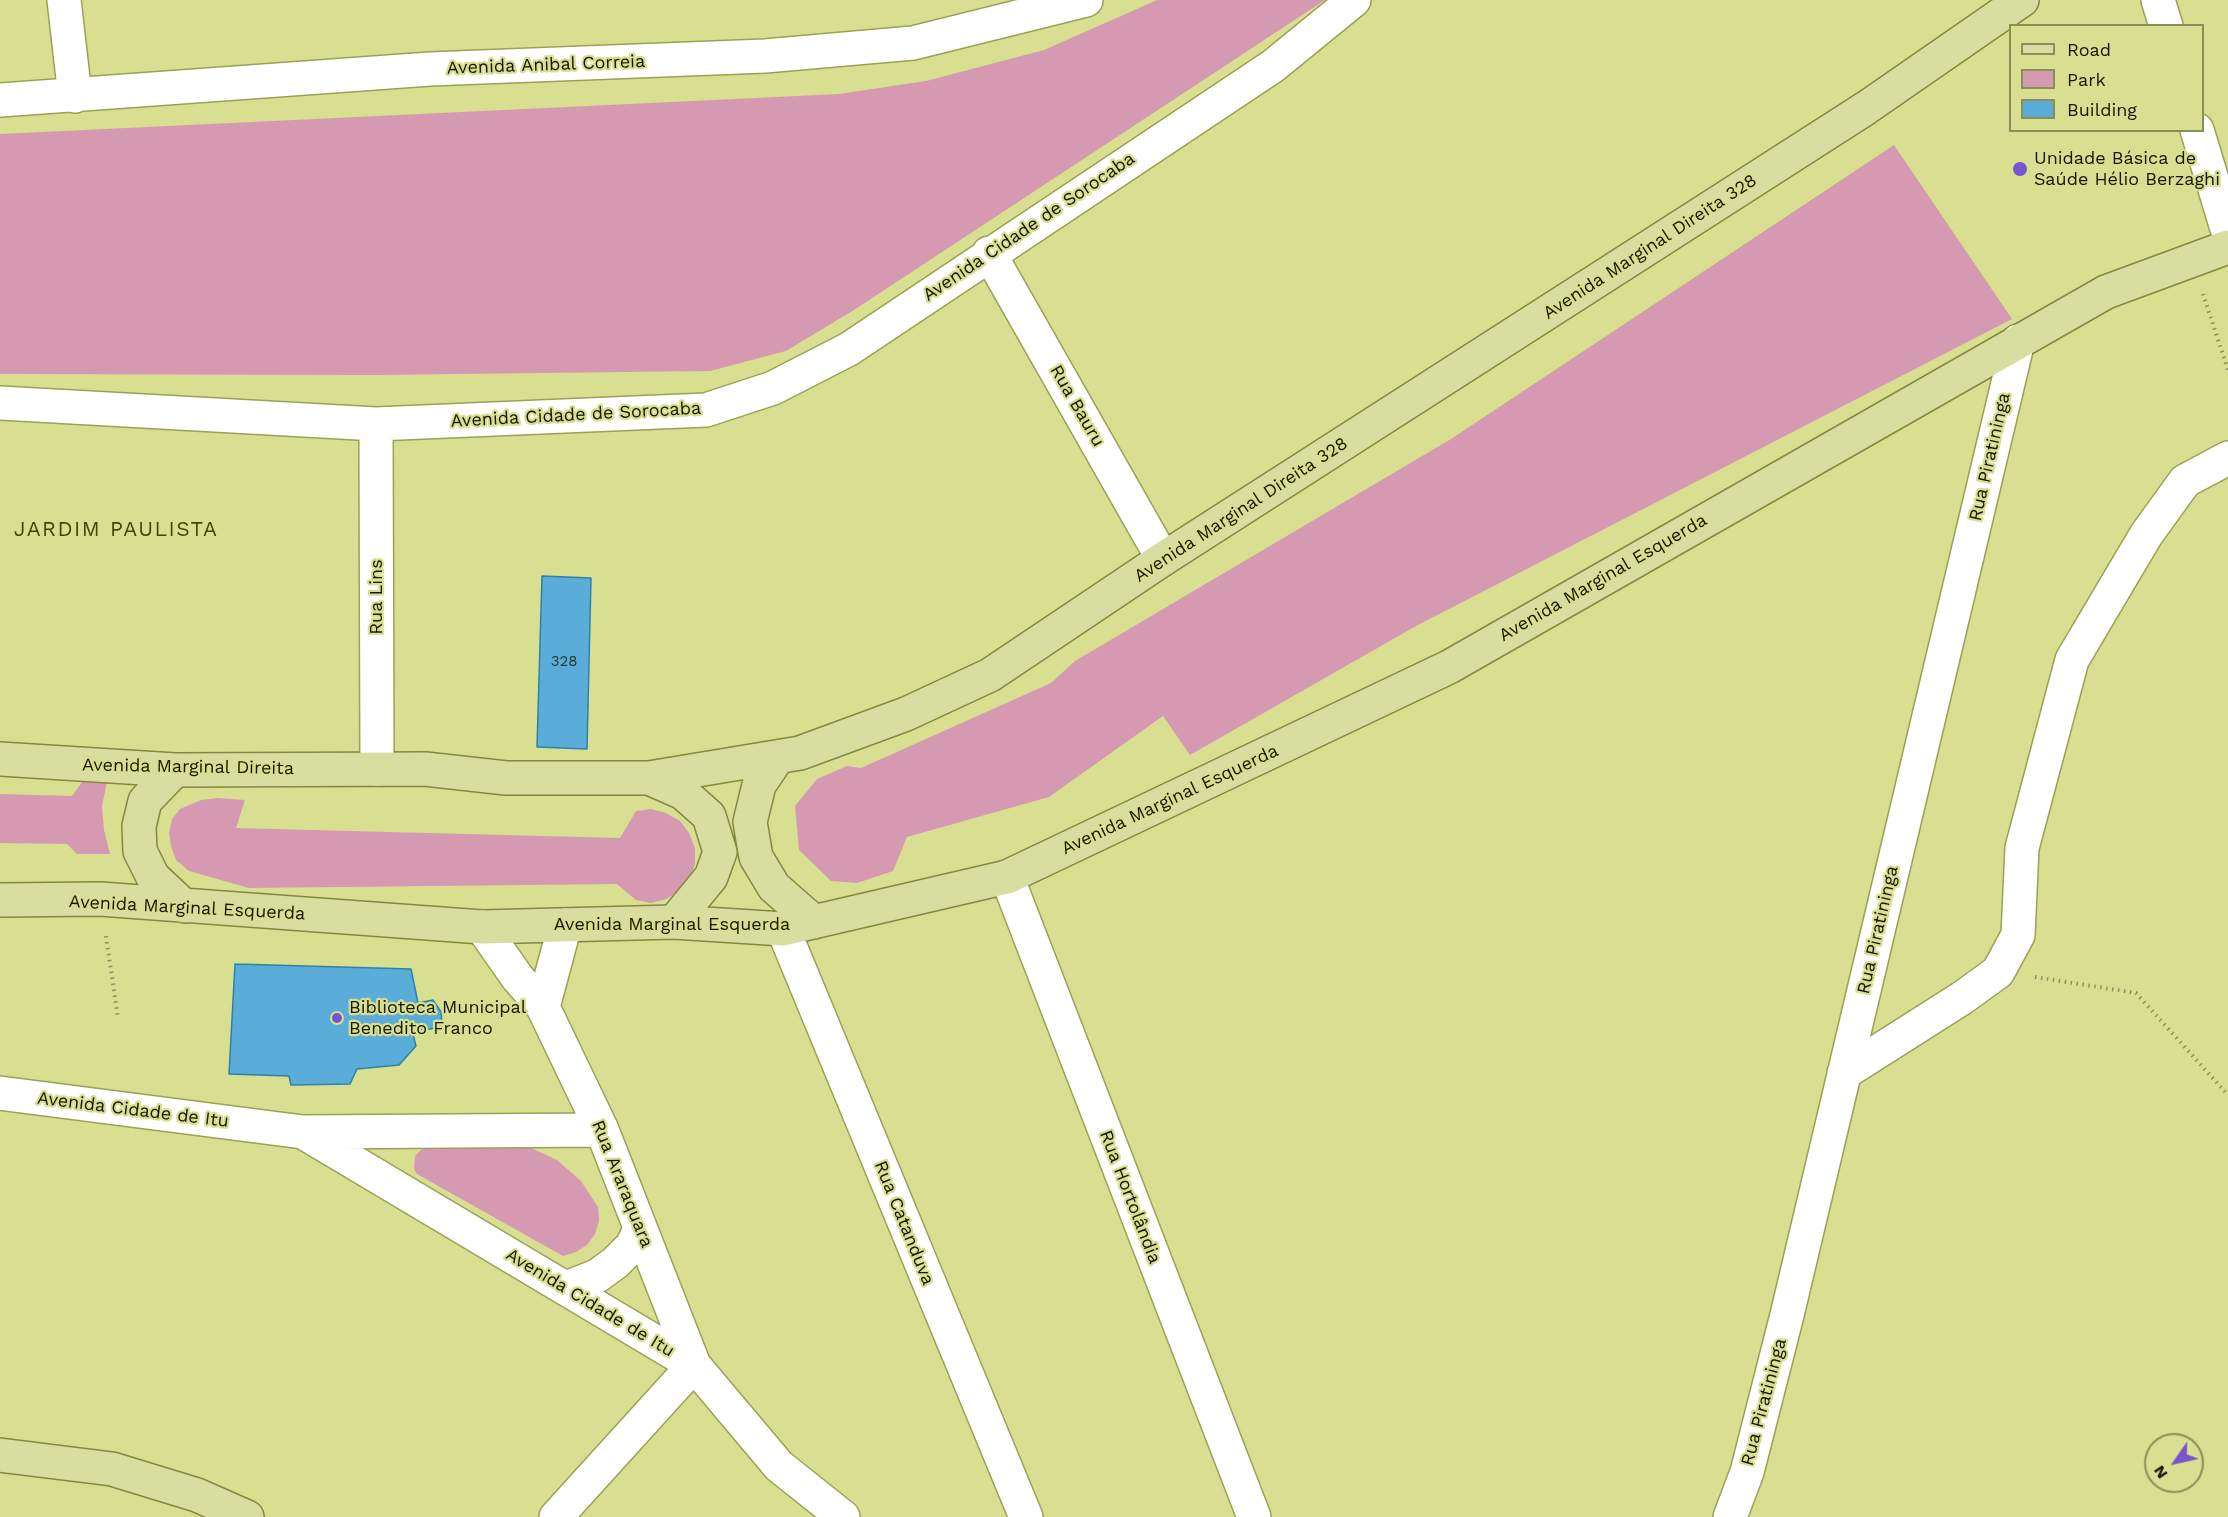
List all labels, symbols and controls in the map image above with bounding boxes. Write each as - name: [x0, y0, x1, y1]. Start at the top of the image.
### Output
- legend: [2009, 24, 2204, 132]
- text: Road: [2067, 39, 2111, 60]
- street label: Avenida Anibal Correia: [446, 51, 646, 79]
- text: Park: [2067, 69, 2106, 90]
- text: Building: [2067, 99, 2137, 120]
- street label: Avenida Cidade de Sorocaba: [919, 148, 1139, 306]
- place label: Unidade Básica de Saúde Hélio Berzaghi: [2034, 148, 2220, 190]
- marker: Unidade Básica de Saúde Hélio Berzaghi: [2011, 160, 2029, 178]
- street label: Avenida Marginal Direita 328: [1539, 170, 1761, 324]
- street label: Rua Bauru: [1045, 361, 1109, 451]
- street label: Rua Piratininga: [1965, 391, 2015, 523]
- street label: Avenida Cidade de Sorocaba: [450, 398, 702, 432]
- street label: Avenida Marginal Direita 328: [1130, 433, 1352, 587]
- street label: Avenida Marginal Esquerda: [1495, 510, 1711, 646]
- district label: JARDIM PAULISTA: [14, 517, 218, 543]
- street label: Rua Lins: [366, 559, 388, 635]
- house number: 328: [551, 653, 577, 671]
- street label: Avenida Marginal Esquerda: [1058, 740, 1282, 860]
- street label: Avenida Marginal Direita: [82, 754, 294, 780]
- street label: Rua Piratininga: [1853, 864, 1903, 996]
- street label: Avenida Marginal Esquerda: [68, 891, 306, 925]
- street label: Avenida Marginal Esquerda: [554, 914, 790, 936]
- place label: Biblioteca Municipal Benedito Franco: [349, 997, 526, 1040]
- marker: Biblioteca Municipal Benedito Franco: [330, 1011, 344, 1025]
- street label: Avenida Cidade de Itu: [36, 1088, 230, 1132]
- street label: Rua Araraquara: [587, 1117, 657, 1251]
- street label: Rua Hortolândia: [1095, 1127, 1165, 1267]
- street label: Rua Catanduva: [869, 1158, 939, 1288]
- street label: Avenida Cidade de Itu: [502, 1244, 678, 1362]
- street label: Rua Piratininga: [1737, 1336, 1791, 1468]
- north arrow: [2144, 1433, 2204, 1493]
- text: N: [2149, 1462, 2172, 1482]

